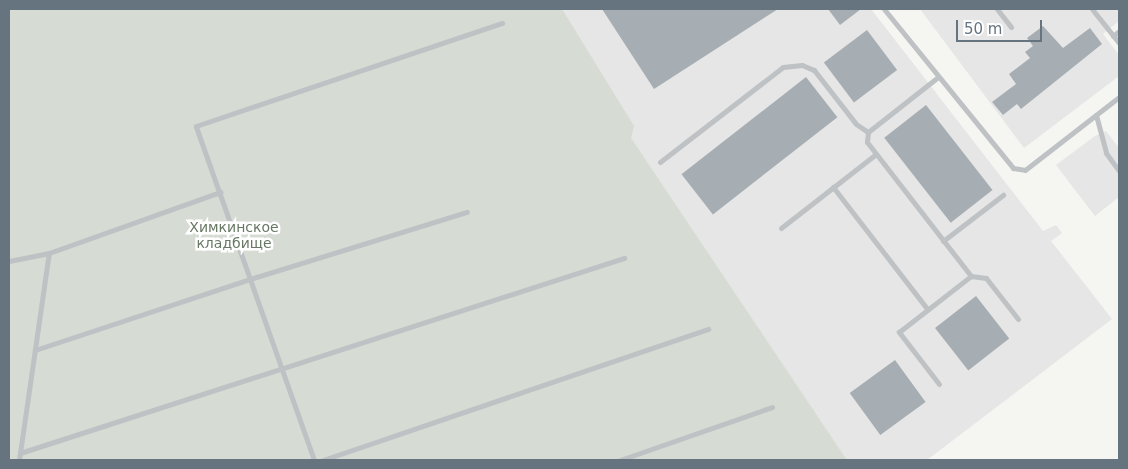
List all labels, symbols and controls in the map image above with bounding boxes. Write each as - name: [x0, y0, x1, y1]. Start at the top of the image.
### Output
- scale bar: [958, 10, 1044, 42]
- text: 50 m: [964, 20, 1002, 38]
- park label: Химкинское кладбище: [189, 219, 279, 252]

